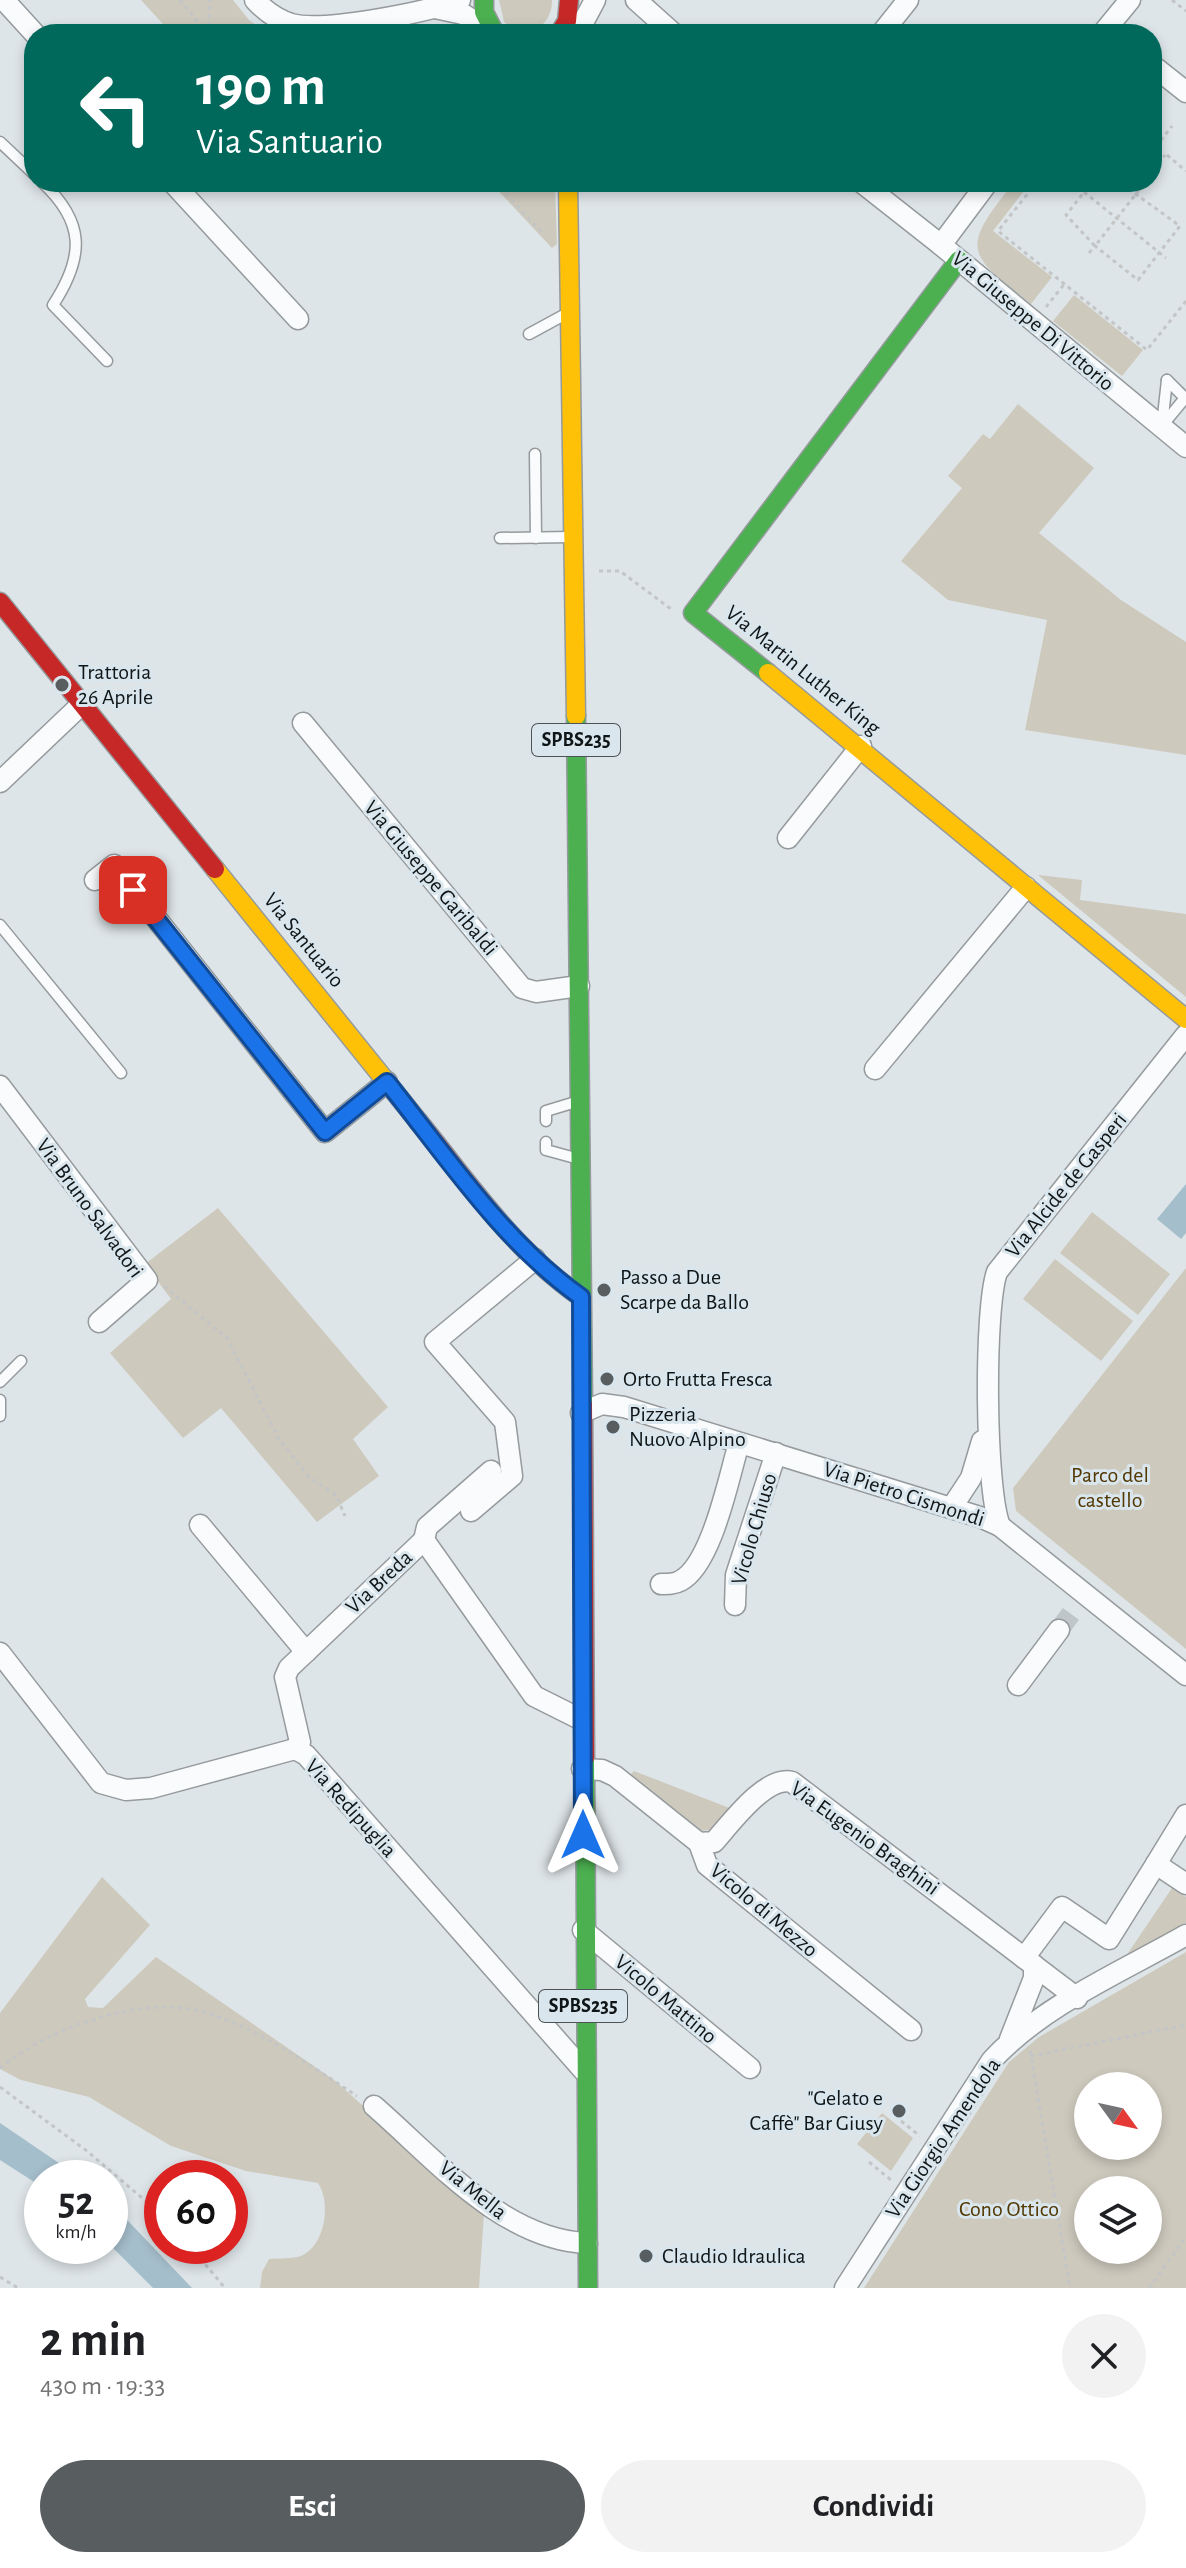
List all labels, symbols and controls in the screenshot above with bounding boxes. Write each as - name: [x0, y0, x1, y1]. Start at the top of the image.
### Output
- icon: left: [64, 56, 168, 160]
- text: 190 m: [196, 59, 326, 115]
- text: Via Santuario: [196, 124, 383, 160]
- street label: Via Giuseppe Di Vittorio: [948, 247, 1118, 395]
- street label: Via Martin Luther King: [721, 601, 885, 739]
- place label: Trattoria 26 Aprile: [78, 661, 153, 708]
- marker: Trattoria 26 Aprile: [53, 676, 71, 694]
- road number: SPBS235: [532, 724, 620, 756]
- street label: Via Giuseppe Garibaldi: [360, 796, 502, 960]
- pin: [99, 856, 167, 924]
- icon: arrive: [111, 868, 155, 912]
- street label: Via Santuario: [260, 889, 348, 991]
- street label: Via Alcide de Gasperi: [1001, 1109, 1131, 1261]
- street label: Via Bruno Salvadori: [32, 1134, 148, 1282]
- place label: Passo a Due Scarpe da Ballo: [620, 1266, 749, 1313]
- marker: Passo a Due Scarpe da Ballo: [595, 1281, 613, 1299]
- place label: Orto Frutta Fresca: [623, 1368, 773, 1390]
- marker: Orto Frutta Fresca: [598, 1370, 616, 1388]
- place label: Pizzeria Nuovo Alpino: [629, 1403, 746, 1450]
- marker: Pizzeria Nuovo Alpino: [604, 1418, 622, 1436]
- street label: Via Pietro Cismondi: [821, 1458, 987, 1530]
- park label: Parco del castello: [1071, 1464, 1149, 1511]
- street label: Vicolo Chiuso: [728, 1471, 780, 1587]
- street label: Via Breda: [342, 1546, 416, 1618]
- street label: Via Redipuglia: [301, 1755, 401, 1861]
- street label: Via Eugenio Braghini: [787, 1777, 943, 1899]
- position arrow: [541, 1793, 625, 1877]
- street label: Vicolo di Mezzo: [706, 1859, 822, 1961]
- street label: Vicolo Mattino: [611, 1950, 721, 2048]
- road number: SPBS235: [539, 1990, 627, 2022]
- street label: Via Giorgio Amendola: [881, 2054, 1005, 2222]
- north arrow: [1074, 2072, 1162, 2160]
- map controls: [1074, 2072, 1162, 2264]
- place label: "Gelato e Caffè" Bar Giusy: [750, 2087, 884, 2134]
- marker: "Gelato e Caffè" Bar Giusy: [890, 2102, 908, 2120]
- street label: Via Mella: [435, 2156, 511, 2224]
- speed limit sign: 60: [144, 2160, 248, 2264]
- button: layers: [1074, 2176, 1162, 2264]
- text: 52: [58, 2182, 94, 2222]
- park label: Cono Ottico: [959, 2198, 1059, 2220]
- text: km/h: [55, 2222, 97, 2242]
- place label: Claudio Idraulica: [662, 2245, 806, 2267]
- marker: Claudio Idraulica: [637, 2247, 655, 2265]
- button: close: [1062, 2314, 1146, 2398]
- text: 2 min: [40, 2317, 147, 2365]
- text: 430 m · 19:33: [40, 2373, 165, 2399]
- button: Esci: [40, 2460, 585, 2552]
- button: Condividi: [601, 2460, 1146, 2552]

